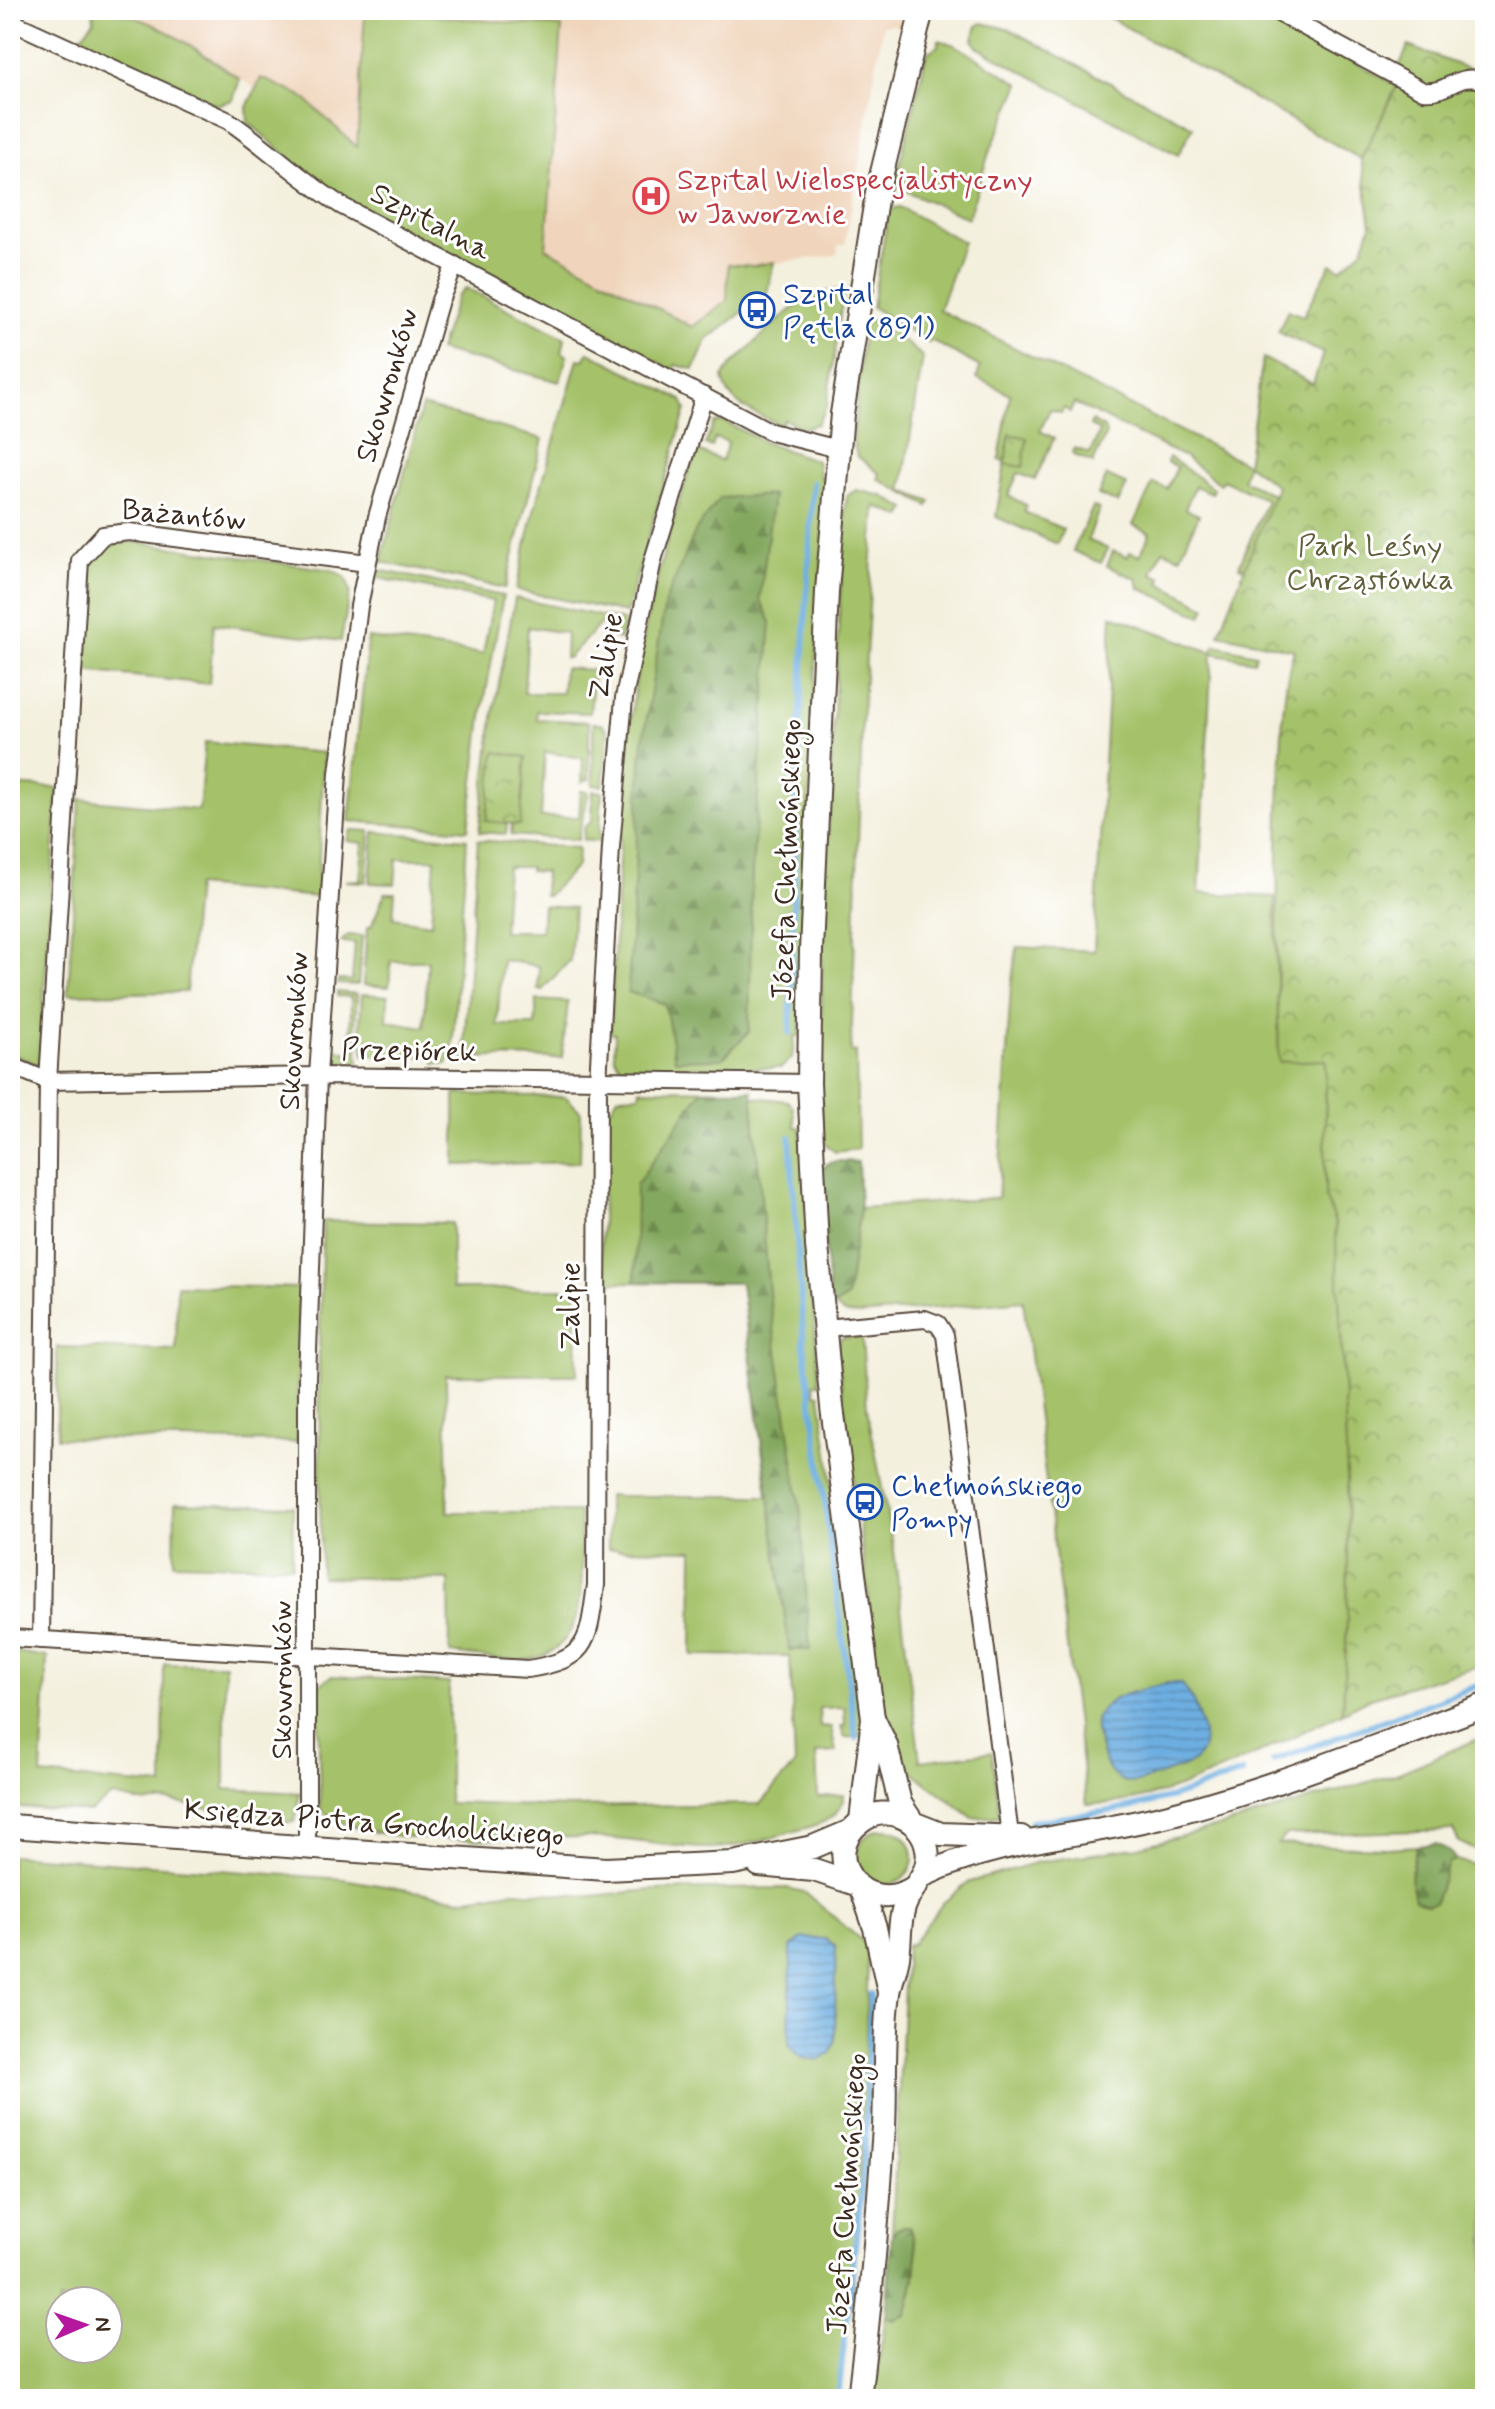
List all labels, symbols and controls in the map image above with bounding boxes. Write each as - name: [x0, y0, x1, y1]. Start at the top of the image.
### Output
- place label: Szpital Wielospecjalistyczny w Jaworznie: [677, 161, 1033, 234]
- street label: Szpitalna: [363, 174, 498, 271]
- hospital icon: Szpital Wielospecjalistyczny w Jaworznie: [632, 177, 670, 215]
- place label: Szpital Pętla (891): [783, 275, 935, 348]
- bus stop icon: Szpital Pętla (891): [738, 291, 776, 329]
- street label: Skowronków: [347, 304, 428, 467]
- street label: Bażantów: [120, 491, 248, 540]
- park label: Park Leśny Chrząstówka: [1286, 527, 1454, 600]
- street label: Zalipie: [580, 610, 633, 703]
- street label: Józefa Chełmońskiego: [763, 718, 814, 1002]
- street label: Skowronków: [271, 951, 318, 1111]
- street label: Przepiórek: [341, 1031, 477, 1072]
- street label: Zalipie: [551, 1262, 590, 1350]
- place label: Chełmońskiego Pompy: [891, 1467, 1082, 1540]
- bus stop icon: Chełmońskiego Pompy: [846, 1483, 884, 1521]
- street label: Skowronków: [263, 1601, 302, 1759]
- street label: Księdza Piotra Grocholickiego: [183, 1791, 565, 1858]
- street label: Józefa Chełmońskiego: [818, 2052, 879, 2337]
- north arrow: [44, 2285, 124, 2365]
- text: N: [88, 2317, 116, 2332]

